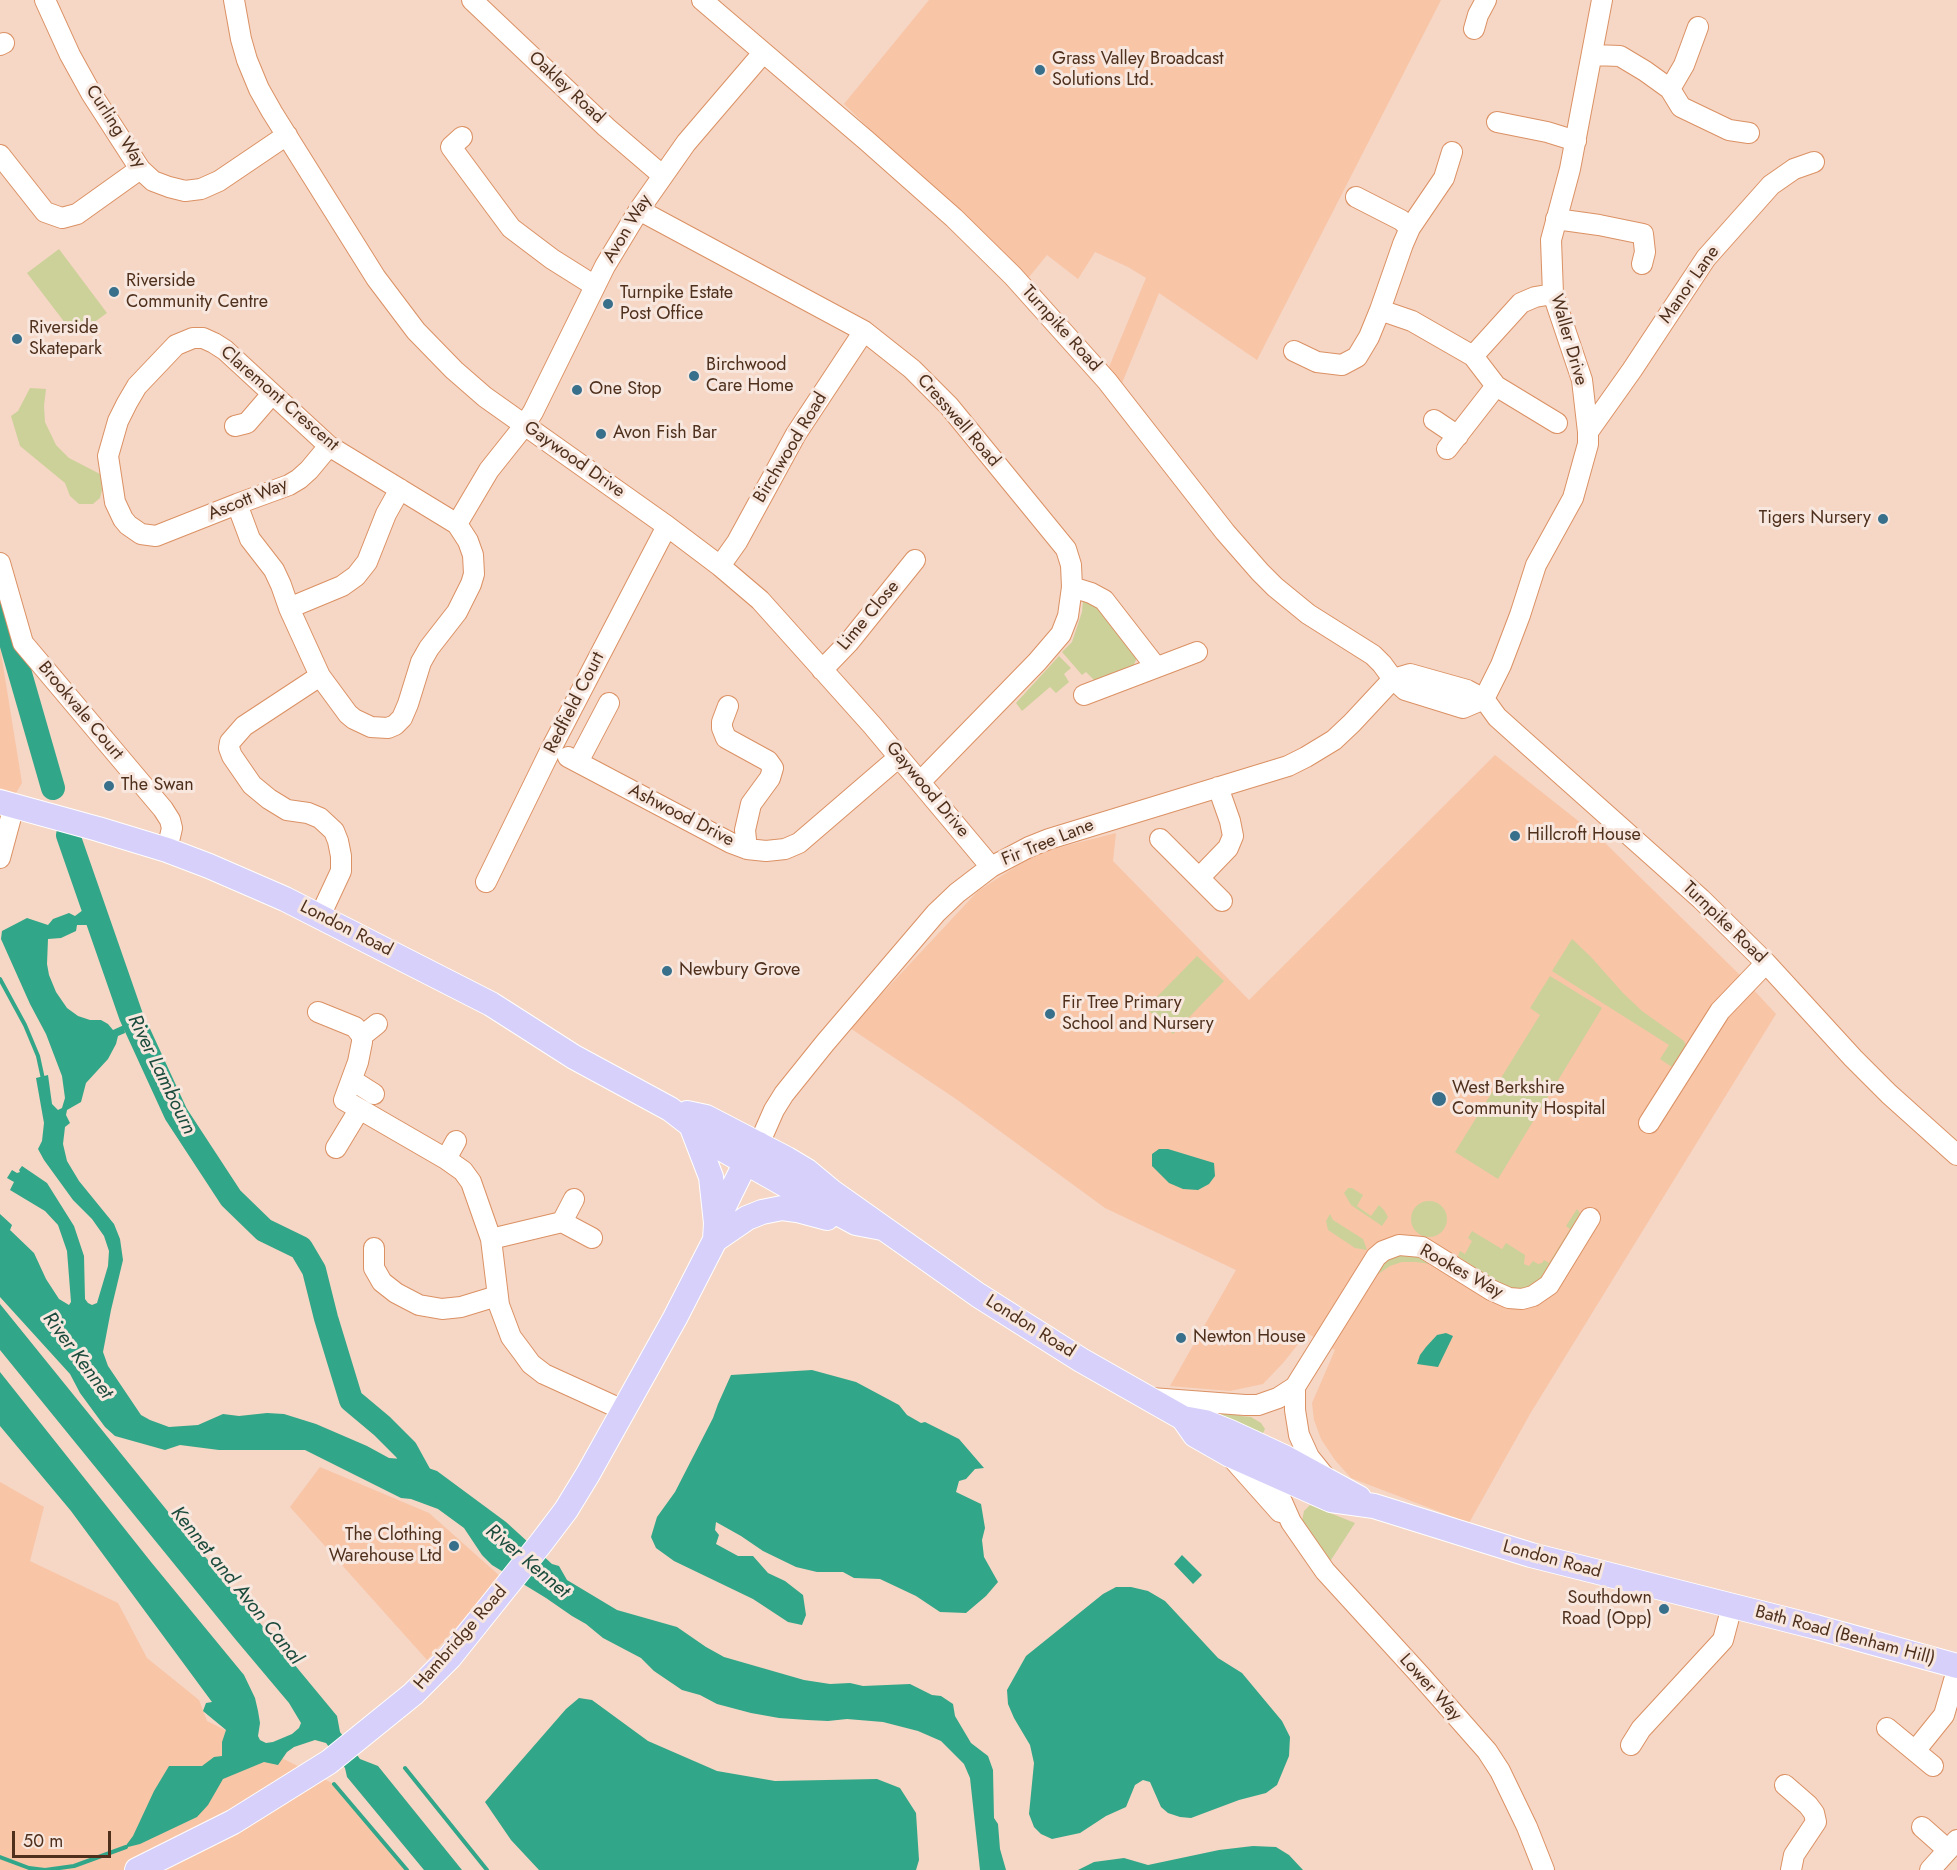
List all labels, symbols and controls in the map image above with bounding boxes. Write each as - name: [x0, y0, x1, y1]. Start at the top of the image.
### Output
- street label: Oakley Road: [523, 47, 609, 129]
- place label: Grass Valley Broadcast Solutions Ltd.: [1052, 49, 1224, 92]
- marker: Grass Valley Broadcast Solutions Ltd.: [1033, 63, 1047, 77]
- street label: Curling Way: [80, 82, 150, 172]
- street label: Avon Way: [599, 191, 657, 267]
- street label: Manor Lane: [1655, 242, 1725, 328]
- place label: Riverside Community Centre: [126, 271, 268, 314]
- street label: Turnpike Road: [1017, 282, 1105, 376]
- place label: Turnpike Estate Post Office: [620, 283, 733, 326]
- marker: Riverside Community Centre: [107, 285, 121, 299]
- street label: Waller Drive: [1545, 292, 1591, 388]
- marker: Turnpike Estate Post Office: [601, 297, 615, 311]
- place label: Riverside Skatepark: [29, 318, 102, 360]
- marker: Riverside Skatepark: [10, 332, 24, 346]
- street label: Claremont Crescent: [215, 342, 343, 456]
- place label: Birchwood Care Home: [706, 355, 794, 398]
- marker: Birchwood Care Home: [687, 369, 701, 383]
- street label: Cresswell Road: [912, 370, 1004, 472]
- place label: One Stop: [589, 379, 662, 401]
- marker: One Stop: [570, 383, 584, 397]
- street label: Birchwood Road: [750, 389, 832, 507]
- street label: Gaywood Drive: [519, 417, 629, 503]
- place label: Avon Fish Bar: [613, 423, 717, 445]
- marker: Avon Fish Bar: [594, 427, 608, 441]
- street label: Ascott Way: [205, 474, 291, 526]
- place label: Tigers Nursery: [1759, 508, 1871, 530]
- marker: Tigers Nursery: [1876, 512, 1890, 526]
- street label: Lime Close: [834, 577, 904, 655]
- street label: Redfield Court: [540, 649, 610, 757]
- street label: Brookvale Court: [33, 658, 127, 764]
- street label: Gaywood Drive: [881, 738, 973, 842]
- place label: The Swan: [121, 775, 194, 797]
- marker: The Swan: [102, 779, 116, 793]
- street label: Ashwood Drive: [625, 780, 737, 852]
- street label: Fir Tree Lane: [999, 815, 1097, 871]
- place label: Hillcroft House: [1527, 825, 1641, 847]
- marker: Hillcroft House: [1508, 829, 1522, 843]
- street label: Turnpike Road: [1678, 878, 1770, 968]
- street label: London Road: [296, 896, 396, 962]
- place label: Newbury Grove: [679, 960, 800, 982]
- marker: Newbury Grove: [660, 964, 674, 978]
- place label: Fir Tree Primary School and Nursery: [1062, 993, 1214, 1036]
- marker: Fir Tree Primary School and Nursery: [1043, 1007, 1057, 1021]
- water label: River Lambourn: [122, 1011, 200, 1139]
- place label: West Berkshire Community Hospital: [1452, 1078, 1605, 1120]
- marker: West Berkshire Community Hospital: [1430, 1090, 1448, 1108]
- street label: Rookes Way: [1416, 1240, 1506, 1304]
- street label: London Road: [981, 1291, 1079, 1363]
- water label: River Kennet: [37, 1308, 117, 1404]
- place label: Newton House: [1193, 1327, 1306, 1349]
- marker: Newton House: [1174, 1331, 1188, 1345]
- water label: Kennet and Avon Canal: [165, 1502, 307, 1670]
- water label: River Kennet: [480, 1520, 574, 1604]
- place label: The Clothing Warehouse Ltd: [329, 1525, 442, 1568]
- street label: London Road: [1500, 1536, 1604, 1584]
- marker: The Clothing Warehouse Ltd: [447, 1539, 461, 1553]
- street label: Hambridge Road: [410, 1582, 512, 1694]
- place label: Southdown Road (Opp): [1562, 1588, 1652, 1630]
- marker: Southdown Road (Opp): [1657, 1602, 1671, 1616]
- street label: Bath Road (Benham Hill): [1753, 1602, 1937, 1670]
- street label: Lower Way: [1394, 1650, 1466, 1726]
- scale bar: [15, 1819, 114, 1857]
- text: 50 m: [23, 1828, 63, 1854]

